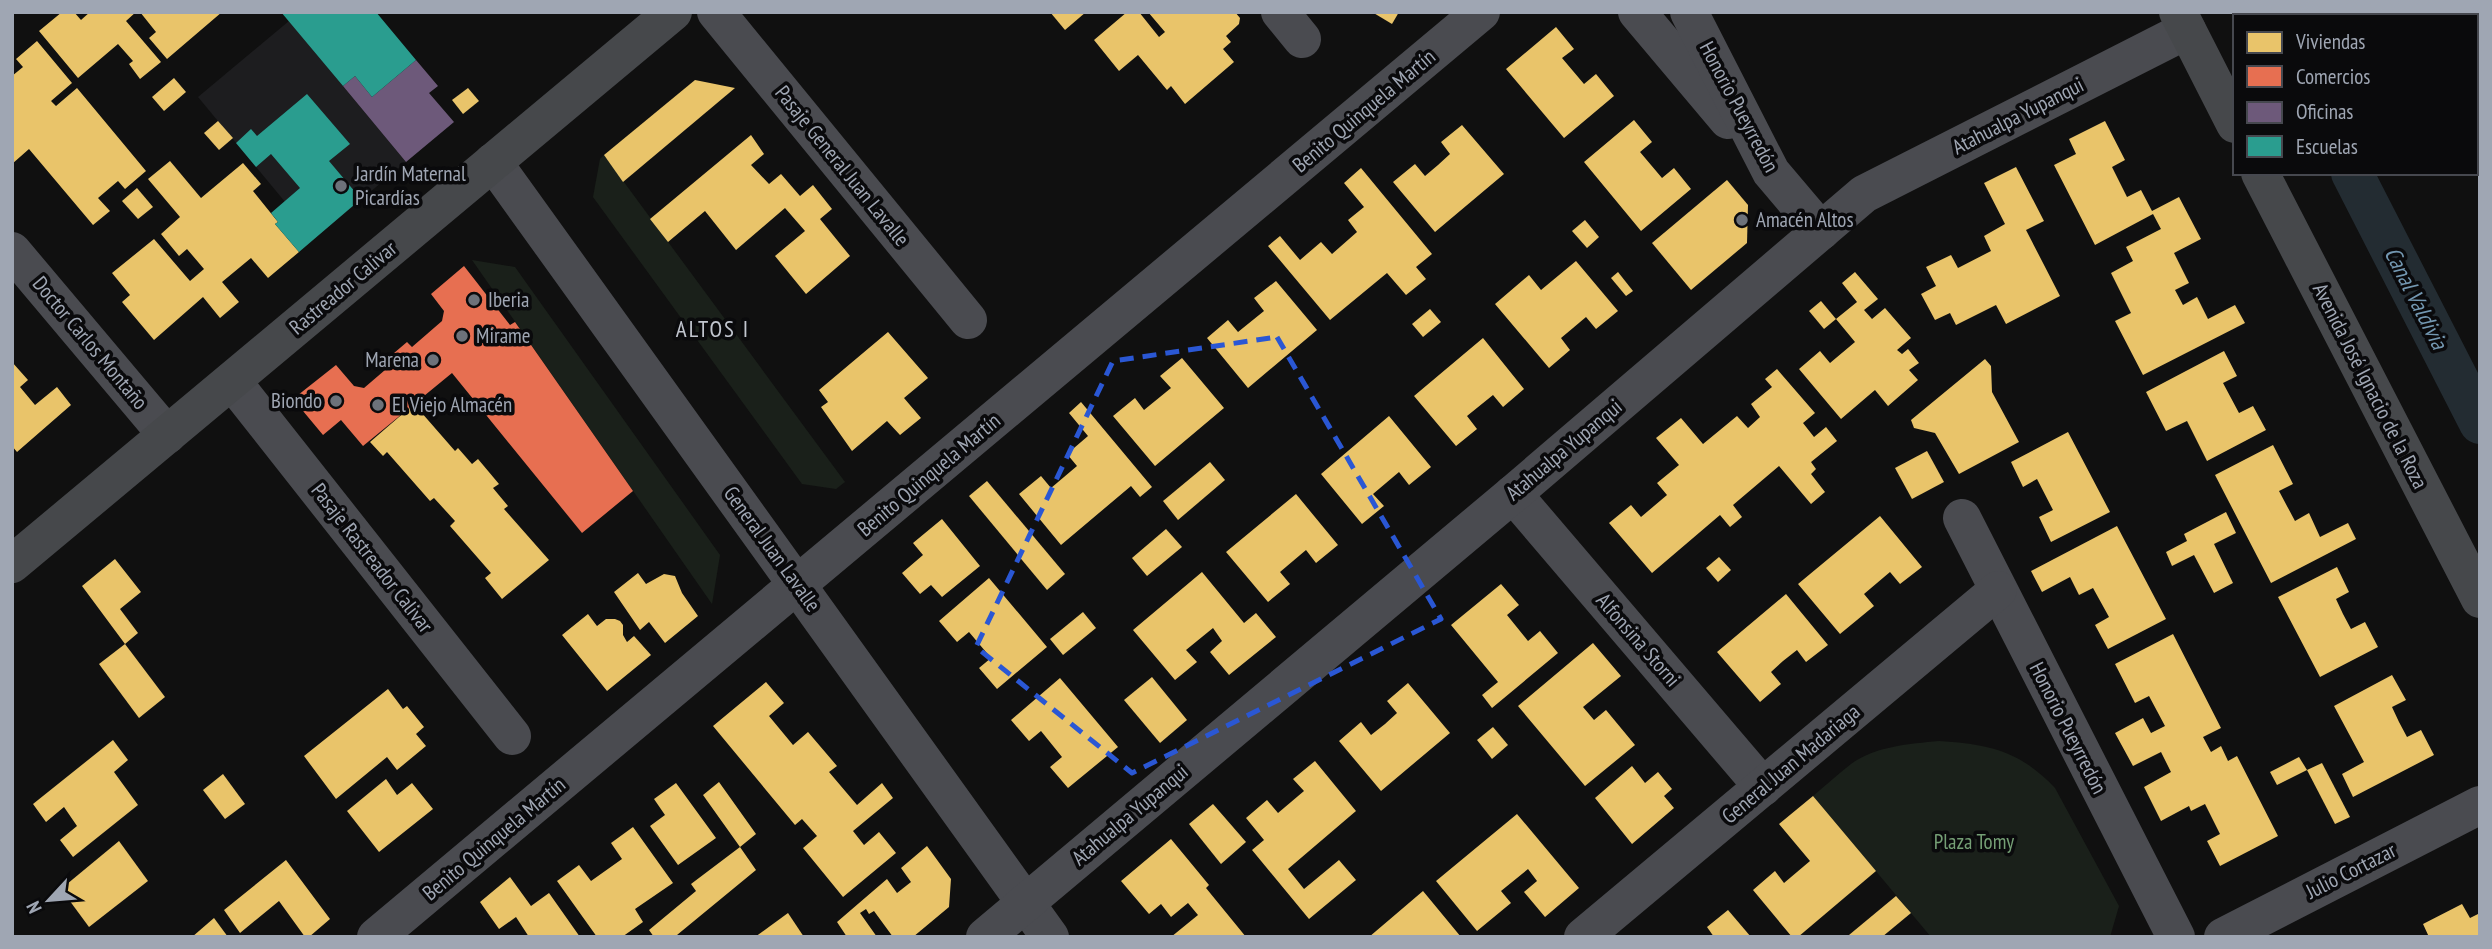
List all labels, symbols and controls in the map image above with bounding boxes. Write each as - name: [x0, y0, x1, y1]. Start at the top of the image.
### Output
- legend: [2233, 14, 2478, 175]
- text: Viviendas: [2295, 28, 2365, 55]
- street label: Honorio Pueyrredón: [1694, 37, 1785, 177]
- street label: Benito Quinquela Martín: [1287, 43, 1441, 178]
- text: Comercios: [2296, 63, 2370, 90]
- street label: Atahualpa Yupanqui: [1948, 71, 2088, 160]
- street label: Pasaje General Juan Lavalle: [769, 80, 915, 251]
- text: Oficinas: [2296, 98, 2353, 125]
- text: Escuelas: [2296, 133, 2358, 160]
- place label: Jardín Maternal Picardías: [354, 160, 466, 211]
- marker: Jardín Maternal Picardías: [333, 178, 349, 194]
- place label: Amacén Altos: [1756, 206, 1854, 233]
- marker: Amacén Altos: [1734, 212, 1750, 228]
- street label: Rastreador Calivar: [283, 235, 402, 340]
- water label: Canal Valdivia: [2378, 242, 2455, 355]
- street label: Doctor Carlos Montaño: [27, 271, 154, 415]
- street label: Avenida José Ignacio de la Roza: [2307, 278, 2434, 493]
- place label: Iberia: [488, 286, 529, 313]
- marker: Iberia: [466, 292, 482, 308]
- district label: ALTOS I: [676, 314, 750, 343]
- place label: Mirame: [476, 322, 530, 349]
- marker: Mirame: [454, 328, 470, 344]
- place label: Marena: [365, 346, 419, 373]
- marker: Marena: [425, 352, 441, 368]
- place label: Biondo: [271, 387, 322, 414]
- place label: El Viejo Almacén: [392, 391, 512, 418]
- marker: Biondo: [328, 393, 344, 409]
- street label: Atahualpa Yupanqui: [1500, 393, 1627, 506]
- marker: El Viejo Almacén: [370, 397, 386, 413]
- street label: Benito Quinquela Martín: [852, 407, 1006, 542]
- street label: Pasaje Rastreador Calivar: [306, 477, 439, 638]
- street label: General Juan Lavalle: [718, 481, 827, 617]
- street label: Alfonsina Storni: [1590, 587, 1686, 692]
- street label: Honorio Pueyrredón: [2024, 657, 2113, 798]
- street label: General Juan Madariaga: [1716, 698, 1865, 829]
- street label: Atahualpa Yupanqui: [1066, 758, 1193, 871]
- street label: Benito Quinquela Martín: [417, 771, 571, 906]
- park label: Plaza Tomy: [1934, 828, 2014, 855]
- street label: Julio Cortazar: [2300, 836, 2401, 905]
- north arrow: [14, 865, 84, 935]
- text: N: [21, 898, 47, 917]

